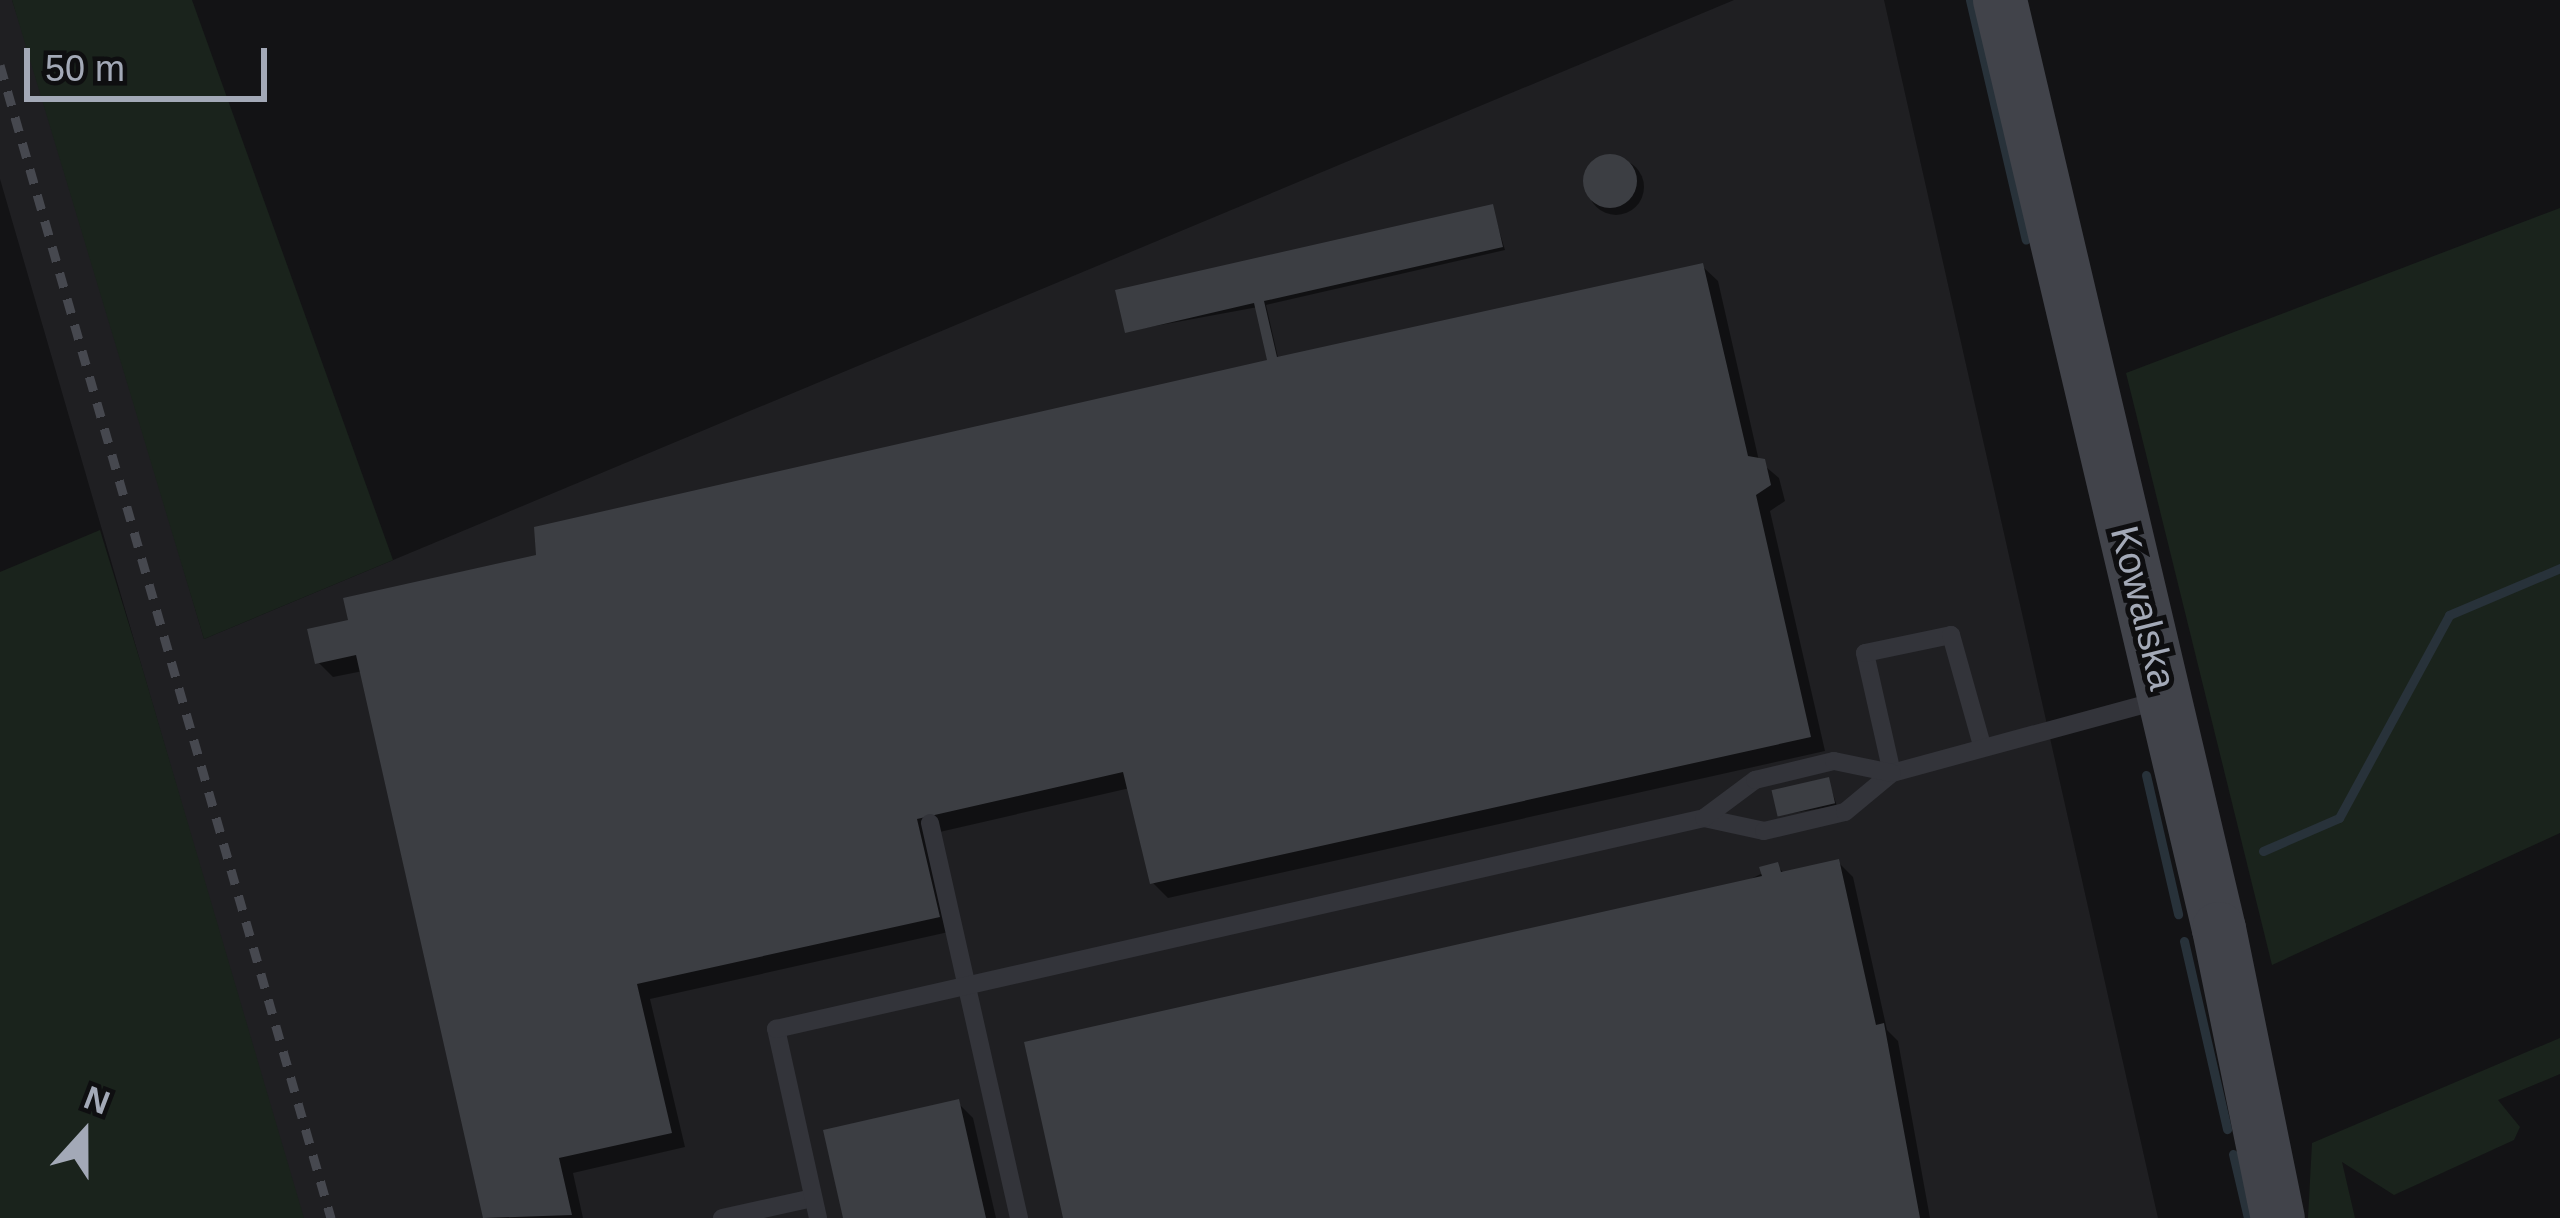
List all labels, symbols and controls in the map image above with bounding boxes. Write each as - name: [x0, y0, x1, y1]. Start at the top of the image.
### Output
- scale bar: [30, 24, 273, 98]
- text: 50 m: [45, 48, 125, 89]
- street label: Kowalska: [2100, 521, 2186, 695]
- north arrow: [24, 1074, 144, 1194]
- text: N: [79, 1078, 115, 1121]

